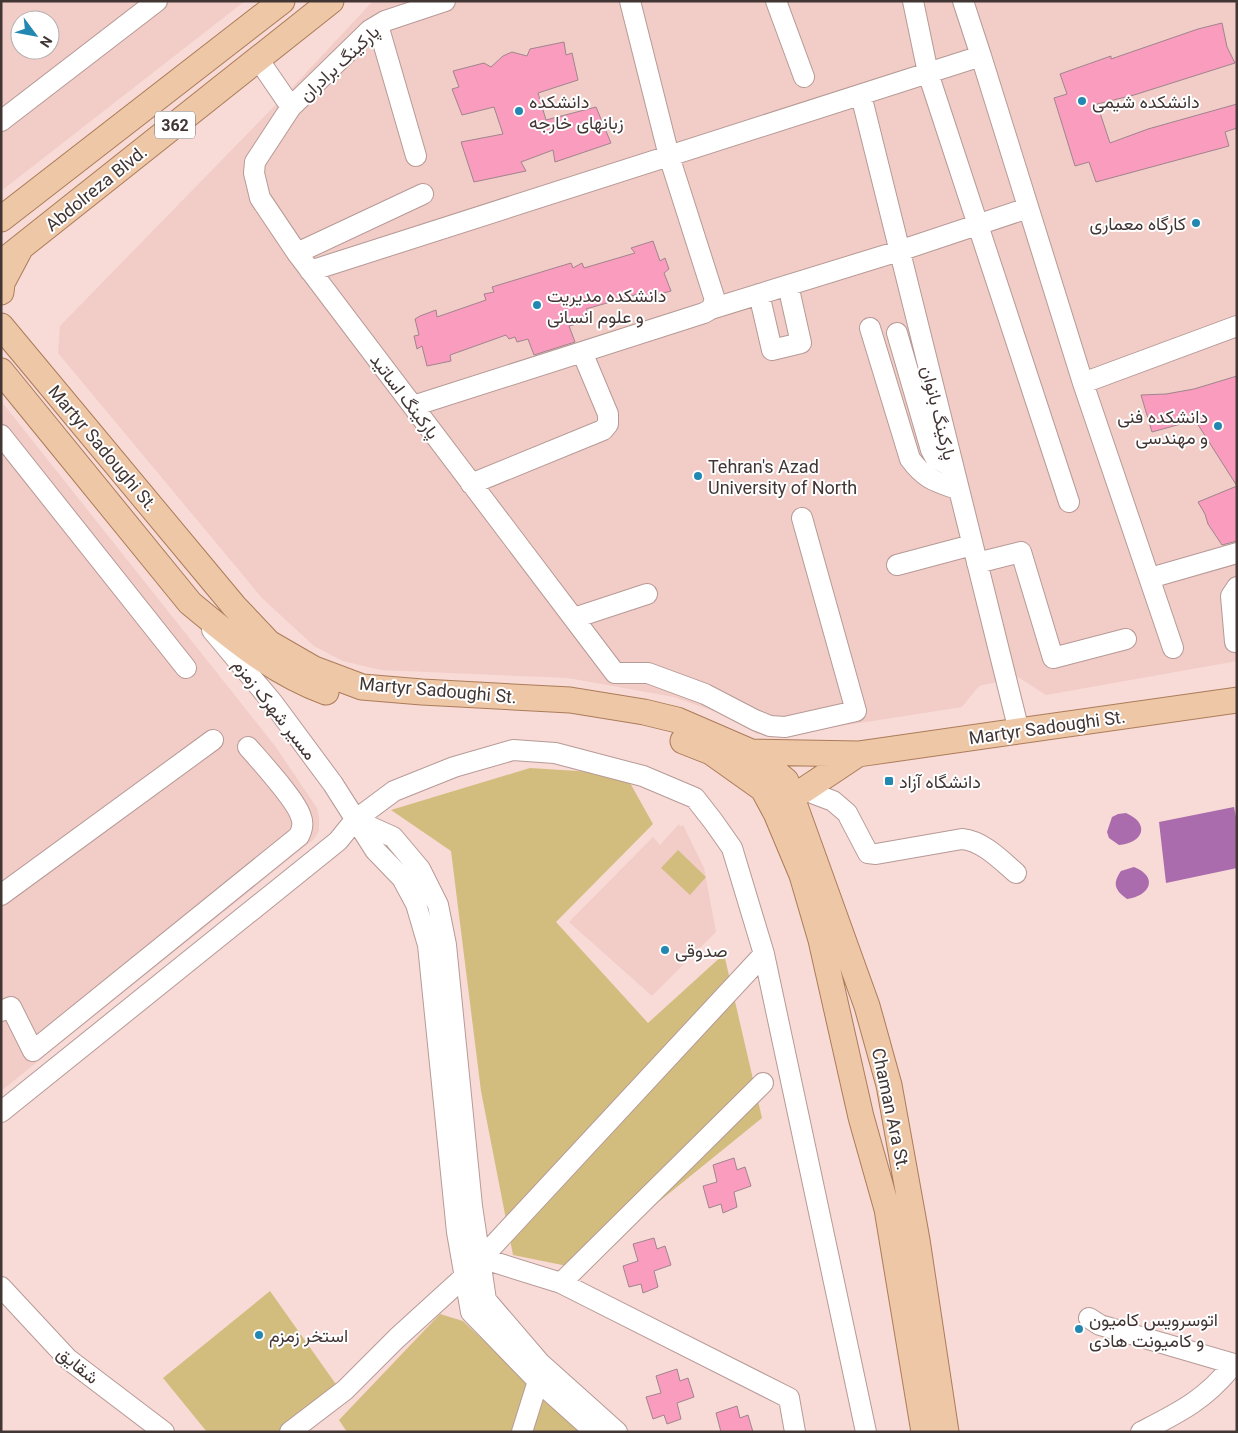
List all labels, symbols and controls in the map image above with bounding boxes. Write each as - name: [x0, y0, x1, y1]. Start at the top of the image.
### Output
- north arrow: [10, 10, 60, 60]
- street label: پارکینگ برادران: [295, 21, 385, 107]
- text: N: [37, 33, 55, 50]
- place label: دانشکده زبانهای خارجه: [529, 91, 624, 134]
- place label: دانشکده شیمی: [1092, 91, 1200, 113]
- marker: دانشکده شیمی: [1076, 95, 1088, 107]
- marker: دانشکده زبانهای خارجه: [513, 105, 525, 117]
- road number: 362: [155, 112, 195, 138]
- street label: Abdolreza Blvd.: [41, 141, 151, 235]
- place label: کارگاه معماری: [1089, 213, 1186, 235]
- marker: کارگاه معماری: [1190, 217, 1202, 229]
- place label: دانشکده مدیریت و علوم انسانی: [547, 285, 666, 329]
- marker: دانشکده مدیریت و علوم انسانی: [531, 299, 543, 311]
- street label: پارکینگ اساتید: [364, 349, 444, 444]
- street label: پارکینگ بانوان: [915, 364, 961, 463]
- street label: Martyr Sadoughi St.: [44, 381, 162, 515]
- place label: دانشکده فنی و مهندسی: [1117, 406, 1208, 449]
- marker: دانشکده فنی و مهندسی: [1212, 420, 1224, 432]
- place label: Tehran's Azad University of North: [708, 456, 857, 498]
- marker: Tehran's Azad University of North: [692, 470, 704, 482]
- street label: مسیر شهرک زمزم: [227, 654, 321, 765]
- street label: Martyr Sadoughi St.: [358, 673, 518, 707]
- street label: Martyr Sadoughi St.: [967, 706, 1127, 748]
- place label: دانشگاه آزاد: [899, 771, 981, 793]
- marker: دانشگاه آزاد: [883, 775, 895, 787]
- place label: صدوقی: [675, 940, 728, 962]
- marker: صدوقی: [659, 944, 671, 956]
- street label: Chaman Ara St.: [868, 1046, 914, 1172]
- place label: اتوسرویس کامیون و کامیونت هادی: [1089, 1309, 1218, 1352]
- marker: اتوسرویس کامیون و کامیونت هادی: [1073, 1323, 1085, 1335]
- place label: استخر زمزم: [269, 1325, 348, 1348]
- marker: استخر زمزم: [253, 1329, 265, 1341]
- street label: شقایق: [52, 1342, 103, 1389]

